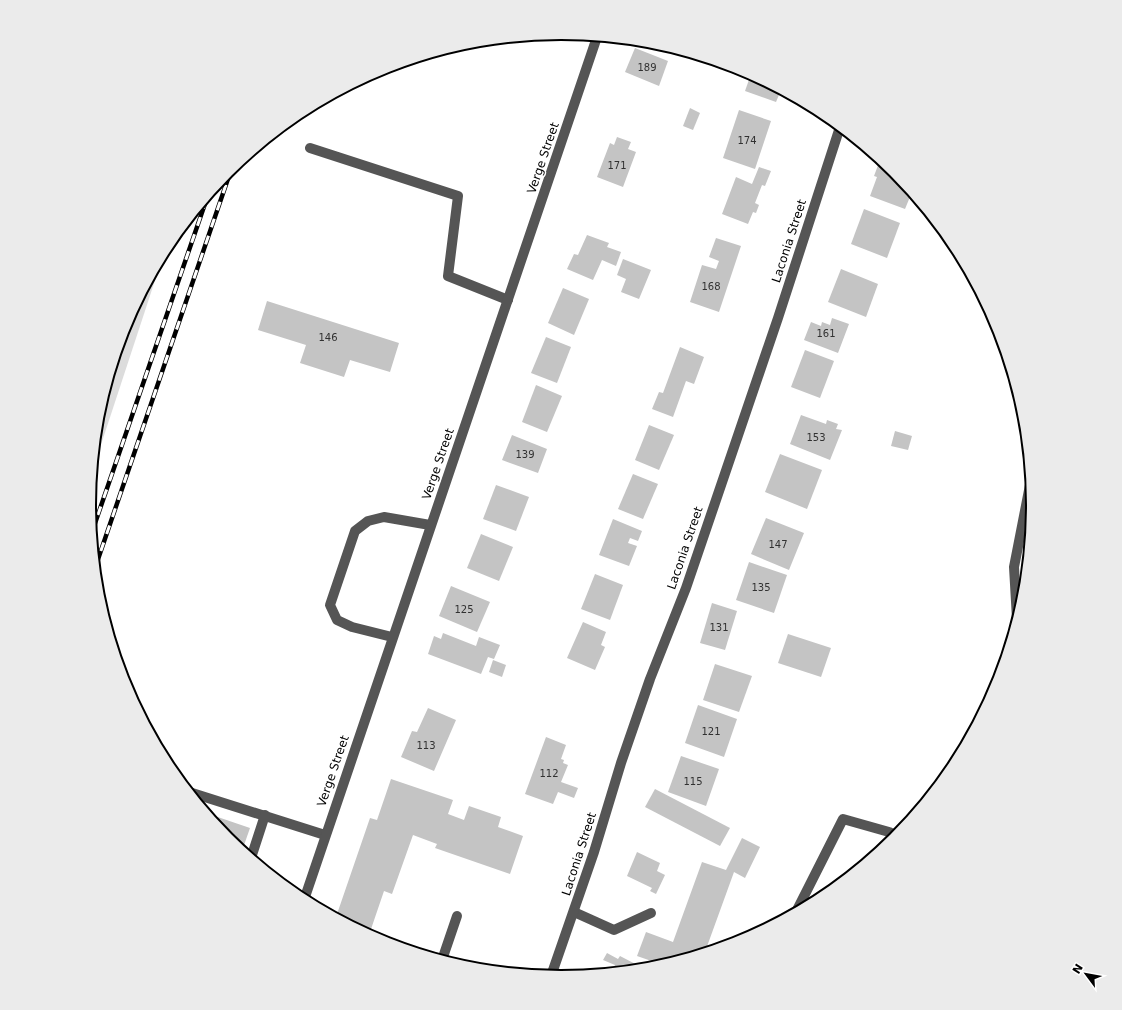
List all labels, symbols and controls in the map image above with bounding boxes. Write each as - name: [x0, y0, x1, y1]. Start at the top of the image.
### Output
- house number: 189: [637, 62, 657, 73]
- street label: Verge Street: [524, 120, 562, 196]
- house number: 174: [737, 135, 757, 146]
- house number: 171: [607, 160, 627, 171]
- street label: Laconia Street: [769, 197, 809, 284]
- house number: 168: [701, 281, 721, 292]
- house number: 161: [816, 328, 836, 339]
- house number: 146: [318, 332, 338, 343]
- street label: Verge Street: [419, 426, 457, 502]
- house number: 153: [806, 432, 826, 443]
- house number: 139: [515, 449, 535, 460]
- street label: Laconia Street: [664, 505, 706, 591]
- house number: 147: [768, 539, 788, 550]
- house number: 135: [751, 582, 771, 593]
- house number: 125: [454, 604, 474, 615]
- house number: 131: [709, 622, 729, 633]
- house number: 121: [701, 726, 721, 737]
- street label: Verge Street: [314, 733, 352, 809]
- house number: 113: [416, 740, 436, 751]
- house number: 112: [539, 768, 559, 779]
- house number: 115: [683, 776, 703, 787]
- street label: Laconia Street: [559, 810, 599, 897]
- north arrow: [1066, 954, 1106, 994]
- text: N: [1070, 962, 1086, 976]

